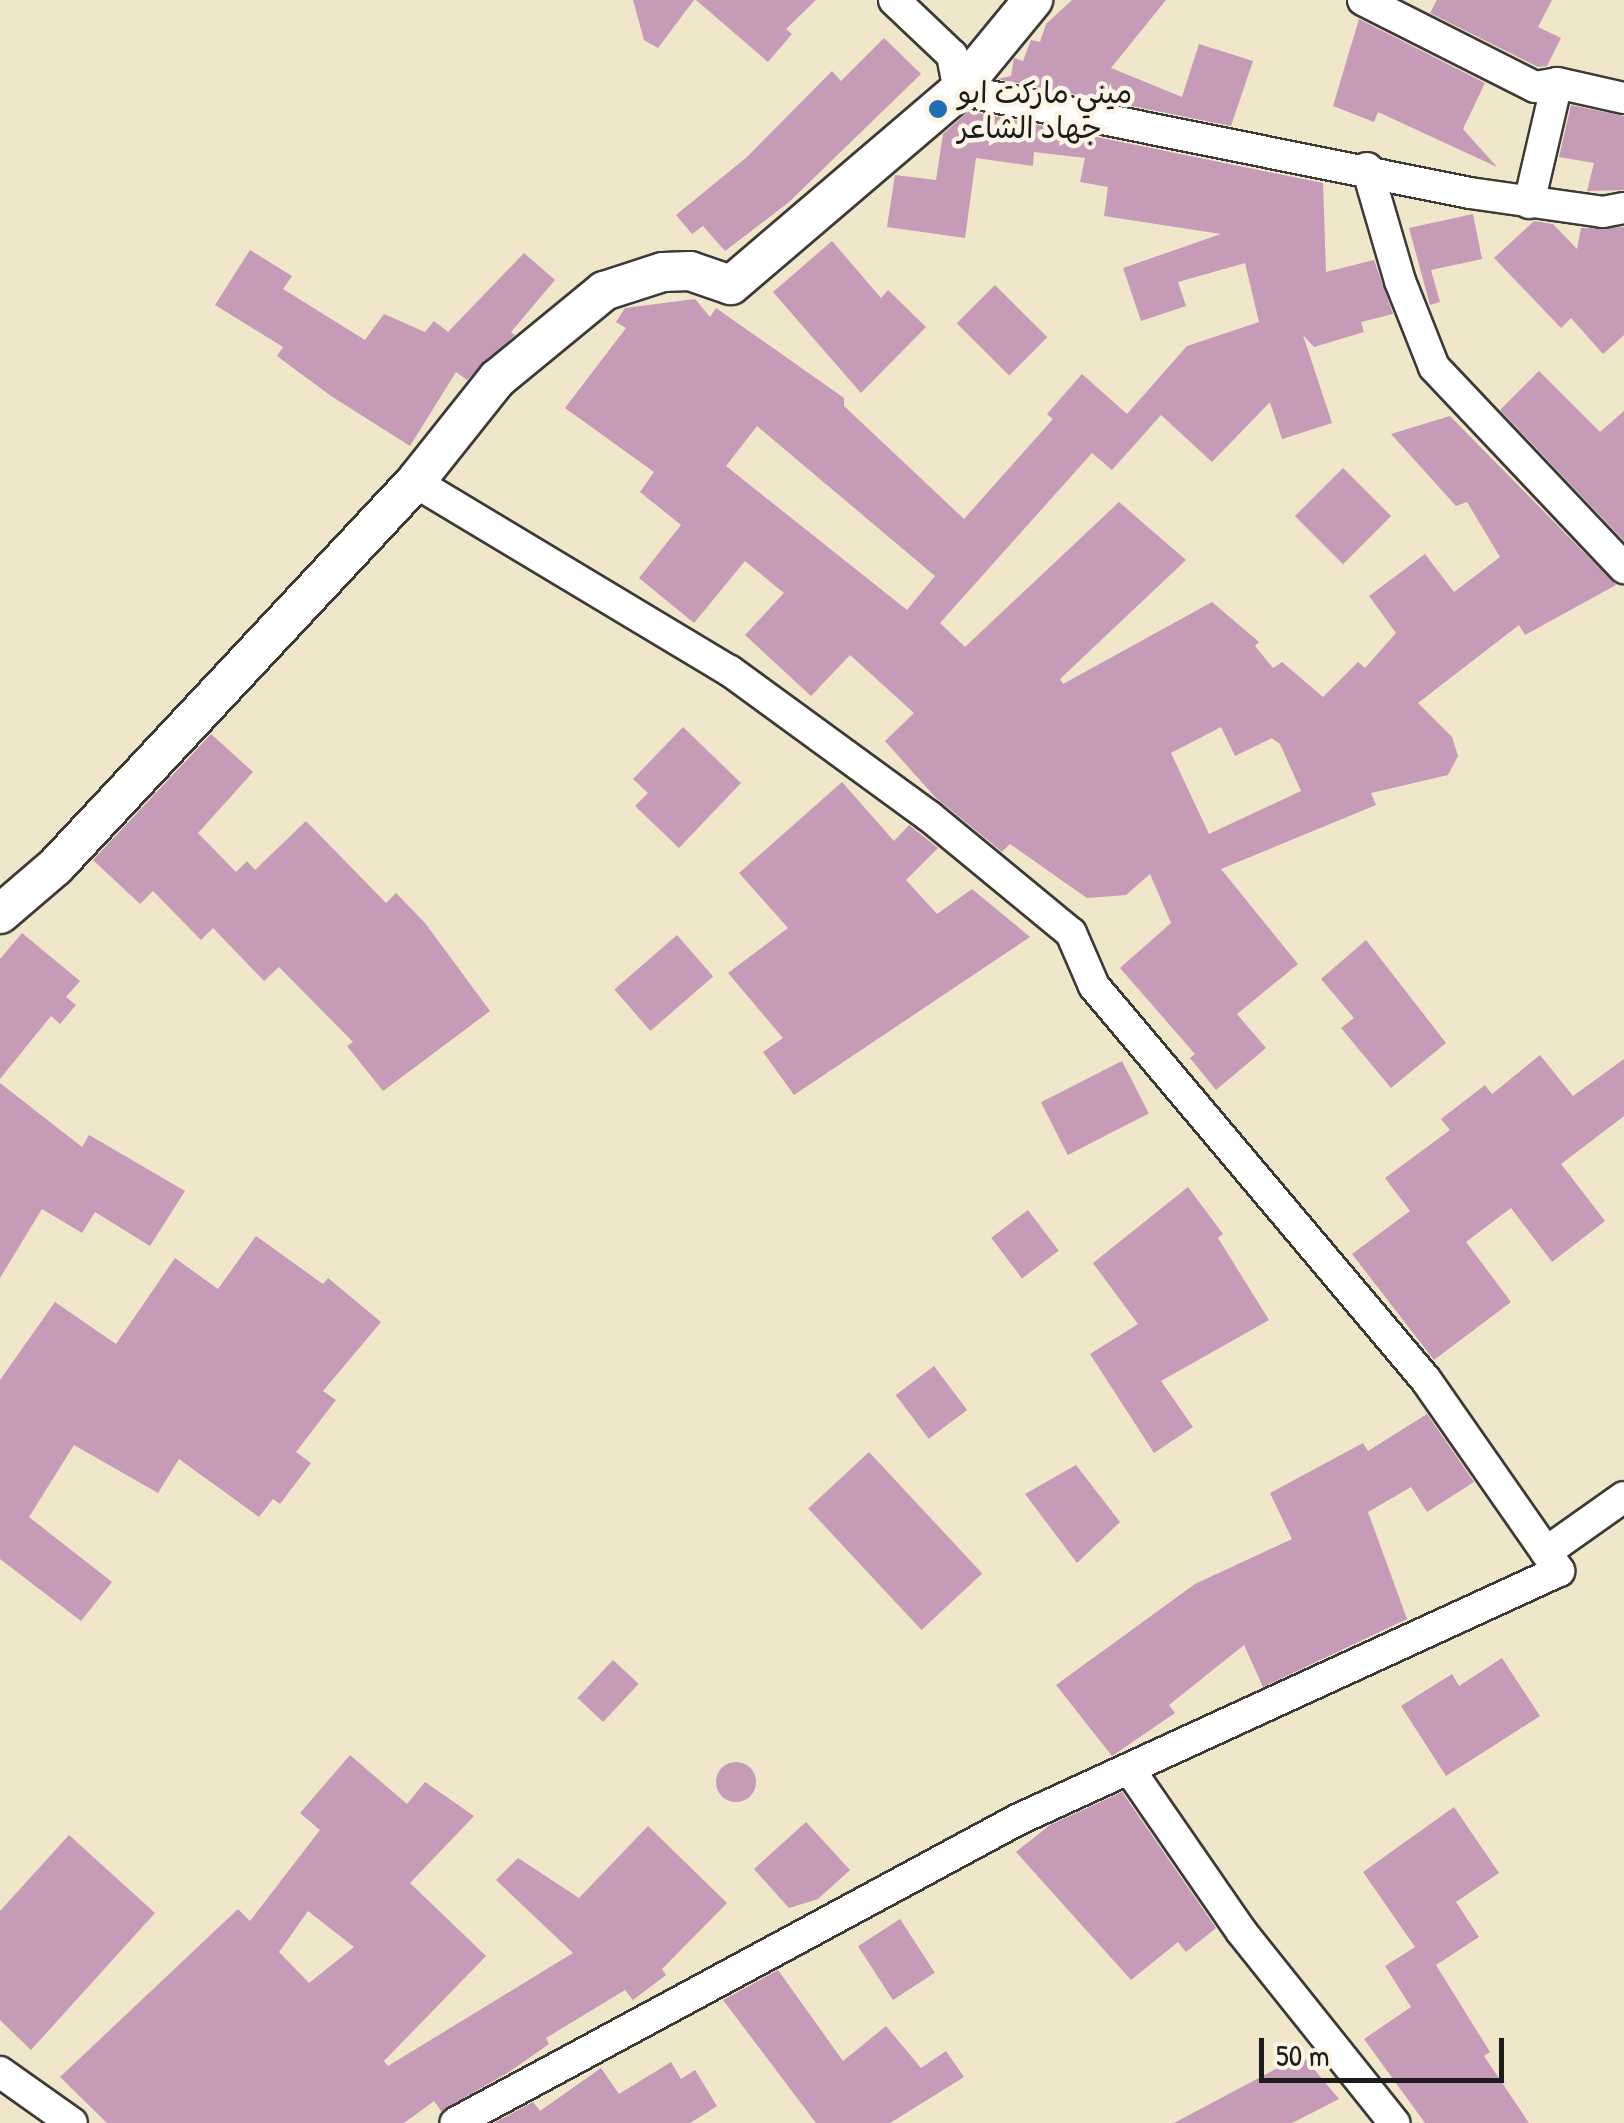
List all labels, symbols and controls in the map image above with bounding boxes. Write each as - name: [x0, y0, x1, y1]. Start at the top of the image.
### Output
- place label: ميني ماركت ابو جهاد الشاعر: [958, 74, 1132, 144]
- marker: ميني ماركت ابو جهاد الشاعر: [927, 98, 949, 120]
- scale bar: [1264, 2018, 1509, 2080]
- text: 50 m: [1276, 2035, 1329, 2075]

